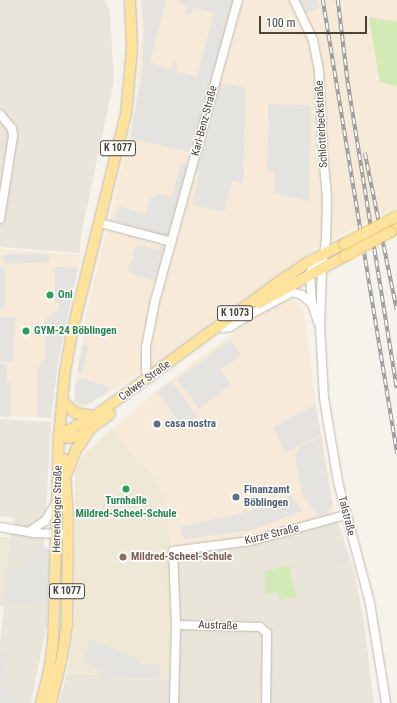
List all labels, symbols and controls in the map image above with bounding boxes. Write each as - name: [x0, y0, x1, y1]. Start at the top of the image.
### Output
- scale bar: [261, 8, 369, 34]
- text: 100 m: [266, 16, 296, 30]
- street label: Schlotterbeckstraße: [313, 80, 331, 168]
- street label: Karl-Benz-Straße: [189, 84, 221, 158]
- road number: K 1077: [99, 140, 137, 156]
- place label: Oni: [58, 288, 73, 302]
- marker: Oni: [45, 290, 55, 300]
- road number: K 1073: [216, 305, 254, 321]
- place label: GYM-24 Böblingen: [34, 324, 117, 338]
- marker: GYM-24 Böblingen: [21, 326, 31, 336]
- street label: Calwer Straße: [117, 358, 173, 404]
- place label: casa nostra: [165, 417, 216, 431]
- marker: casa nostra: [152, 419, 162, 429]
- street label: Herrenberger Straße: [51, 465, 65, 553]
- marker: Turnhalle Mildred-Scheel-Schule: [121, 484, 131, 494]
- place label: Finanzamt Böblingen: [244, 484, 290, 510]
- marker: Finanzamt Böblingen: [231, 492, 241, 502]
- place label: Turnhalle Mildred-Scheel-Schule: [75, 495, 177, 521]
- street label: Talstraße: [335, 495, 357, 537]
- street label: Kurze Straße: [244, 522, 300, 548]
- place label: Mildred-Scheel-Schule: [131, 550, 232, 564]
- marker: Mildred-Scheel-Schule: [118, 552, 128, 562]
- road number: K 1077: [48, 583, 86, 599]
- street label: Austraße: [198, 619, 238, 633]

